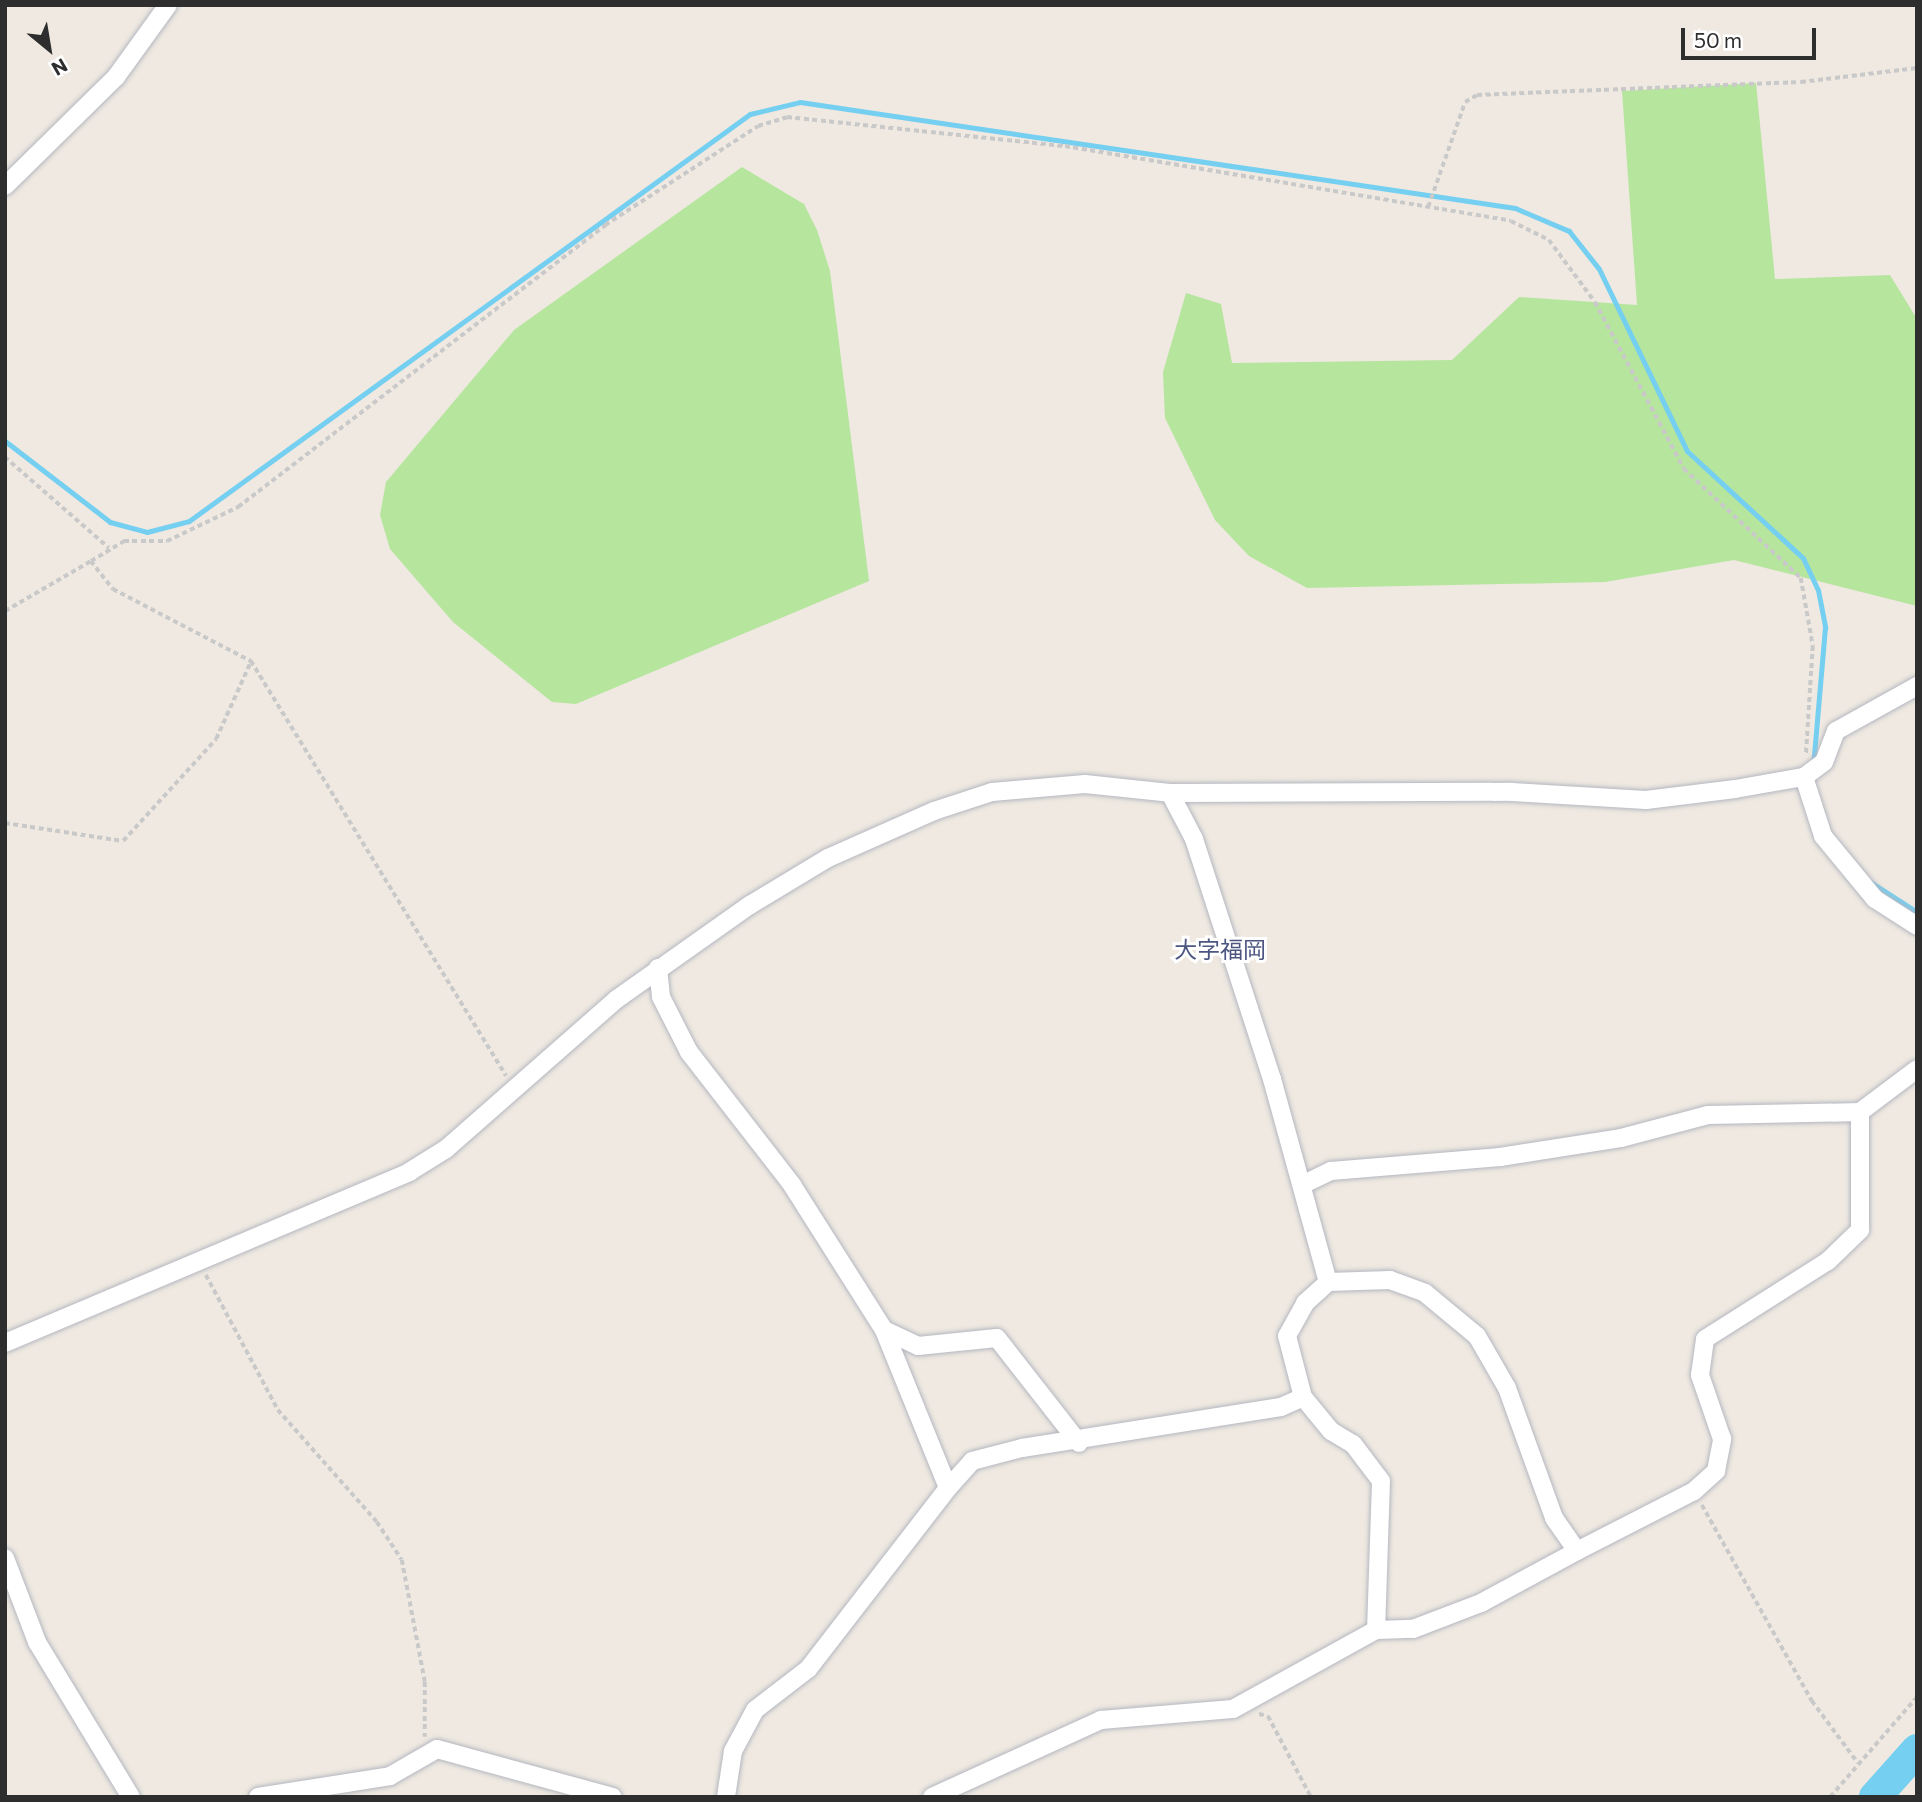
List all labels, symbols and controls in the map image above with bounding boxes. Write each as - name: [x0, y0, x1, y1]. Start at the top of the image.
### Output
- north arrow: [14, 14, 84, 84]
- scale bar: [1684, 14, 1819, 58]
- text: 50 m: [1694, 27, 1742, 52]
- text: N: [48, 54, 72, 81]
- district label: 大字福岡: [1174, 935, 1266, 963]

